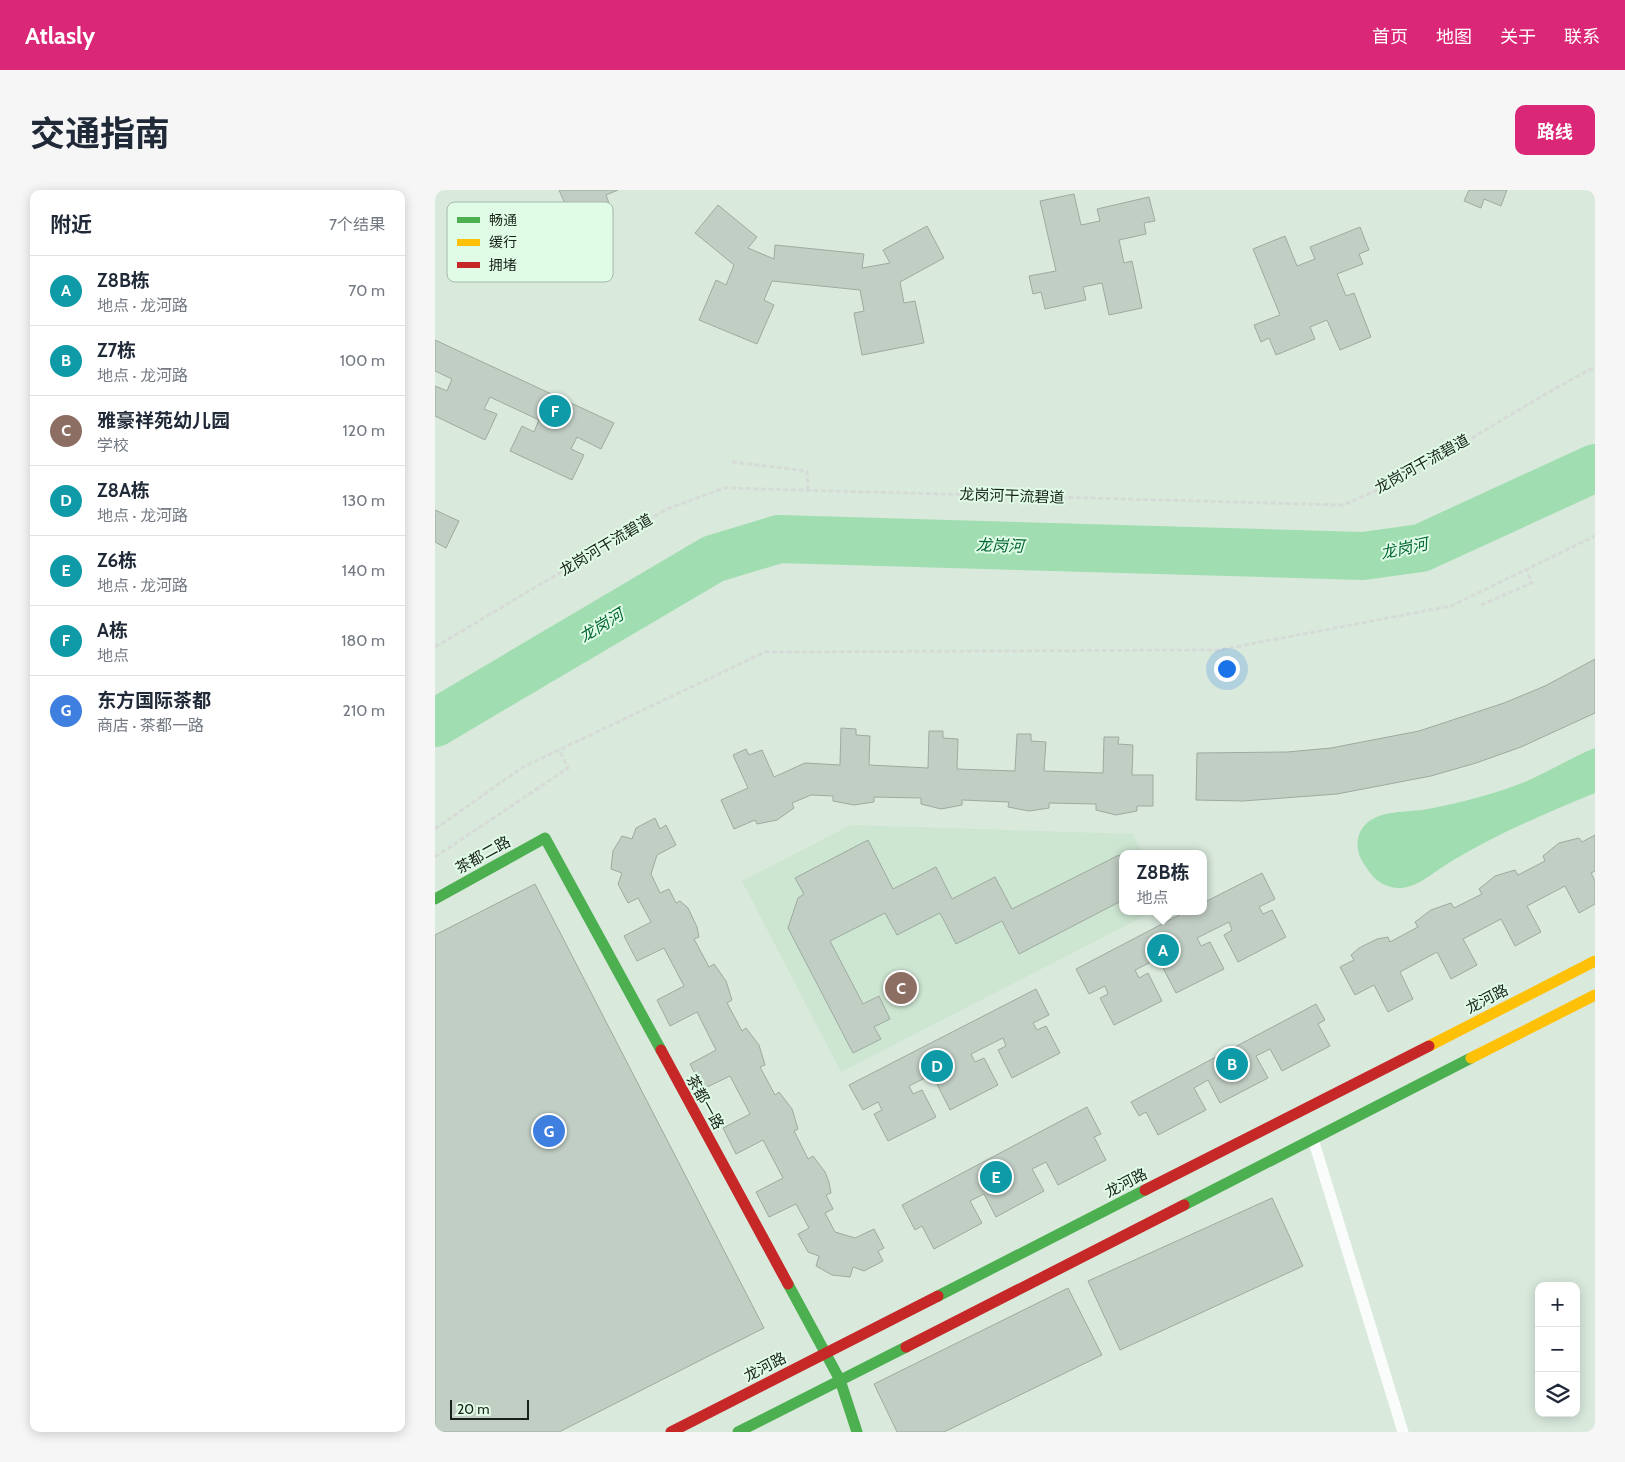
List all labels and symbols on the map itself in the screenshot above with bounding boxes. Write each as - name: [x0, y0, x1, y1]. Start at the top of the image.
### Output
- legend: [447, 202, 613, 282]
- text: 畅通: [489, 211, 517, 229]
- text: 缓行: [489, 233, 517, 251]
- text: 拥堵: [489, 256, 517, 274]
- pin: F: [539, 392, 571, 430]
- street label: 龙岗河干流碧道: [1372, 431, 1472, 497]
- street label: 龙岗河干流碧道: [959, 485, 1065, 507]
- street label: 龙岗河干流碧道: [556, 510, 656, 580]
- water label: 龙岗河: [1379, 534, 1432, 563]
- water label: 龙岗河: [976, 535, 1027, 556]
- water label: 龙岗河: [576, 603, 629, 646]
- your location: [1214, 656, 1240, 682]
- street label: 茶都二路: [452, 833, 514, 877]
- pin: A: [1147, 931, 1179, 969]
- pin: C: [885, 969, 917, 1007]
- street label: 龙河路: [1463, 981, 1511, 1017]
- pin: B: [1216, 1045, 1248, 1083]
- pin: D: [921, 1047, 953, 1085]
- street label: 茶都一路: [683, 1071, 727, 1133]
- pin: G: [533, 1112, 565, 1150]
- pin: E: [980, 1158, 1012, 1196]
- street label: 龙河路: [1102, 1165, 1150, 1201]
- street label: 龙河路: [741, 1349, 789, 1385]
- scale bar: [450, 1397, 529, 1420]

